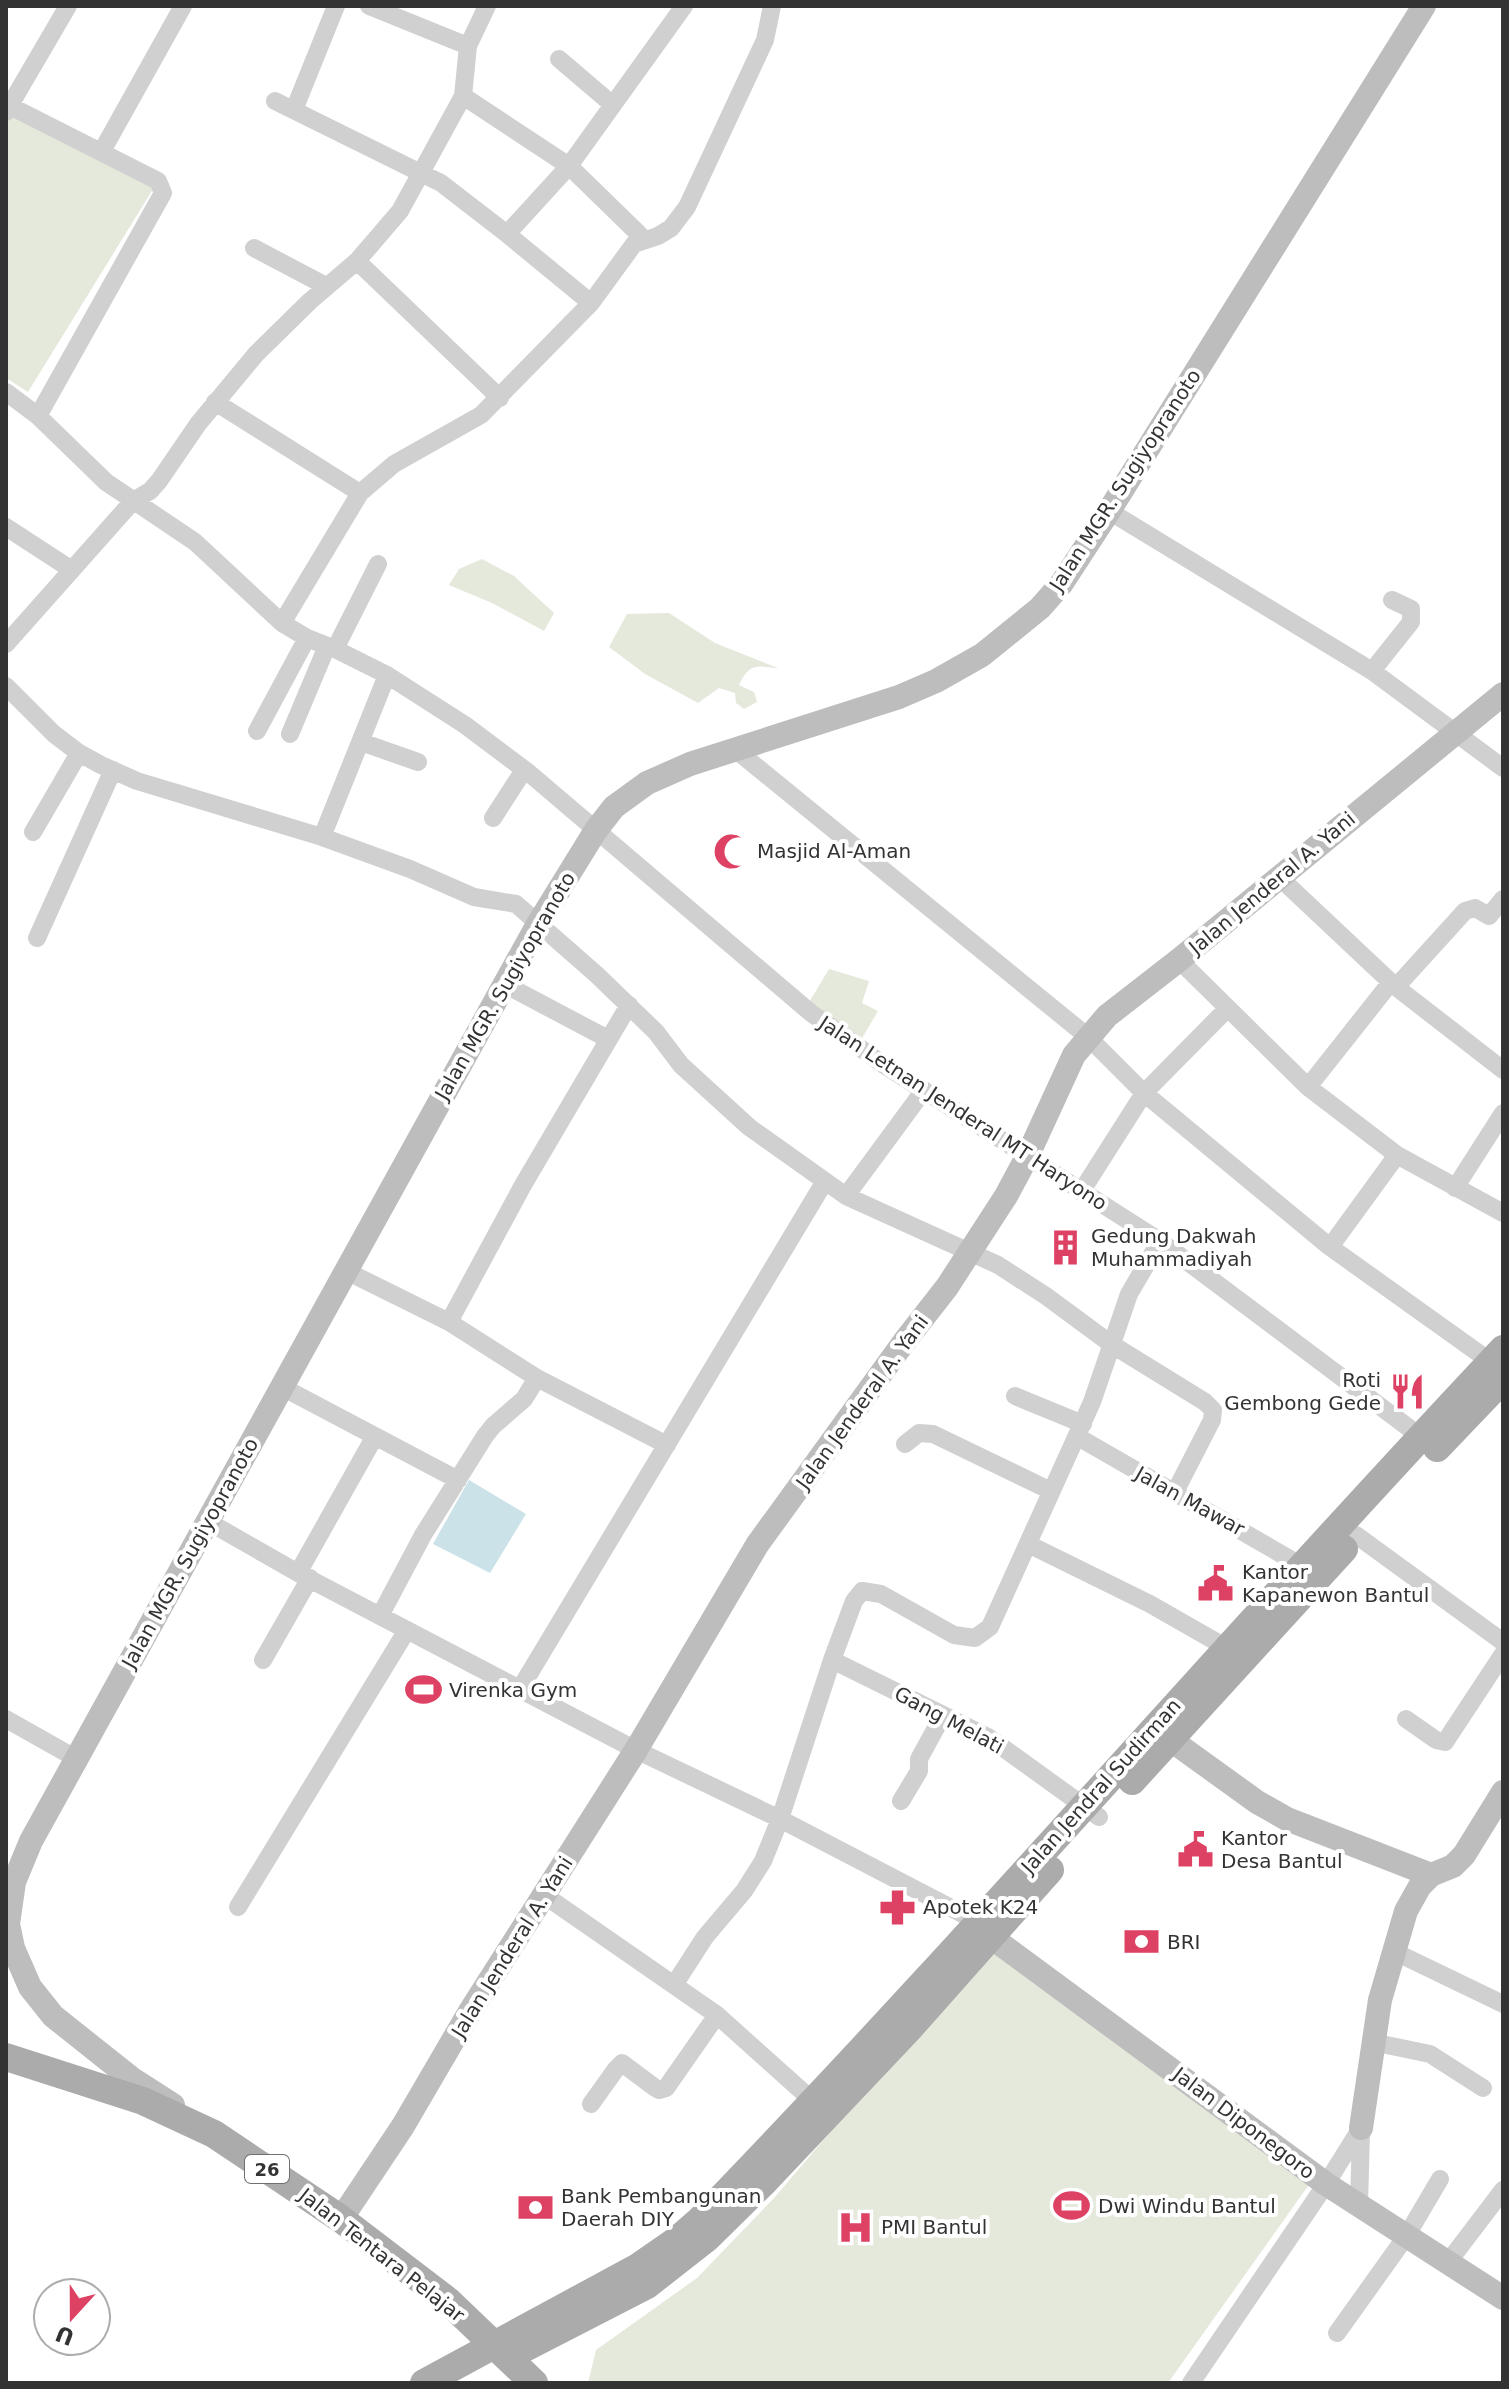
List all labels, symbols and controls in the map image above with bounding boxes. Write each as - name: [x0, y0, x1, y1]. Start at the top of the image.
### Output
- street label: Jalan MGR. Sugiyopranoto: [1043, 365, 1206, 597]
- street label: Jalan Jenderal A. Yani: [1183, 807, 1360, 961]
- mosque icon: Masjid Al-Aman: [712, 832, 750, 870]
- place label: Masjid Al-Aman: [757, 839, 911, 863]
- street label: Jalan MGR. Sugiyopranoto: [429, 868, 580, 1106]
- street label: Jalan Letnan Jenderal MT Haryono: [813, 1010, 1111, 1215]
- place label: Gedung Dakwah Muhammadiyah: [1091, 1224, 1256, 1271]
- building icon: Gedung Dakwah Muhammadiyah: [1046, 1228, 1084, 1266]
- street label: Jalan Jenderal A. Yani: [790, 1310, 933, 1495]
- place label: Roti Gembong Gede: [1224, 1368, 1381, 1415]
- restaurant icon: Roti Gembong Gede: [1388, 1372, 1426, 1410]
- street label: Jalan MGR. Sugiyopranoto: [116, 1434, 263, 1674]
- street label: Jalan Mawar: [1129, 1460, 1250, 1541]
- place label: Kantor Kapanewon Bantul: [1242, 1560, 1429, 1607]
- public building icon: Kantor Kapanewon Bantul: [1197, 1564, 1235, 1602]
- sports icon: Virenka Gym: [404, 1671, 442, 1709]
- place label: Virenka Gym: [449, 1678, 577, 1702]
- street label: Gang Melati: [890, 1681, 1008, 1759]
- street label: Jalan Jendral Sudirman: [1015, 1694, 1186, 1880]
- place label: Kantor Desa Bantul: [1221, 1826, 1342, 1873]
- public building icon: Kantor Desa Bantul: [1176, 1830, 1214, 1868]
- street label: Jalan Jenderal A. Yani: [445, 1852, 578, 2044]
- pharmacy icon: Apotek K24: [878, 1888, 916, 1926]
- place label: Apotek K24: [923, 1895, 1038, 1919]
- bank icon: BRI: [1122, 1923, 1160, 1961]
- place label: BRI: [1167, 1930, 1201, 1954]
- street label: Jalan Diponegoro: [1167, 2061, 1319, 2184]
- road number: 26: [245, 2155, 289, 2183]
- street label: Jalan Tentara Pelajar: [293, 2182, 470, 2327]
- place label: Bank Pembangunan Daerah DIY: [561, 2184, 761, 2231]
- sports icon: Dwi Windu Bantul: [1053, 2187, 1091, 2225]
- bank icon: Bank Pembangunan Daerah DIY: [516, 2188, 554, 2226]
- place label: Dwi Windu Bantul: [1098, 2194, 1276, 2218]
- hospital icon: PMI Bantul: [836, 2208, 874, 2246]
- place label: PMI Bantul: [881, 2215, 987, 2239]
- north arrow: [32, 2277, 112, 2357]
- text: U: [52, 2320, 78, 2350]

